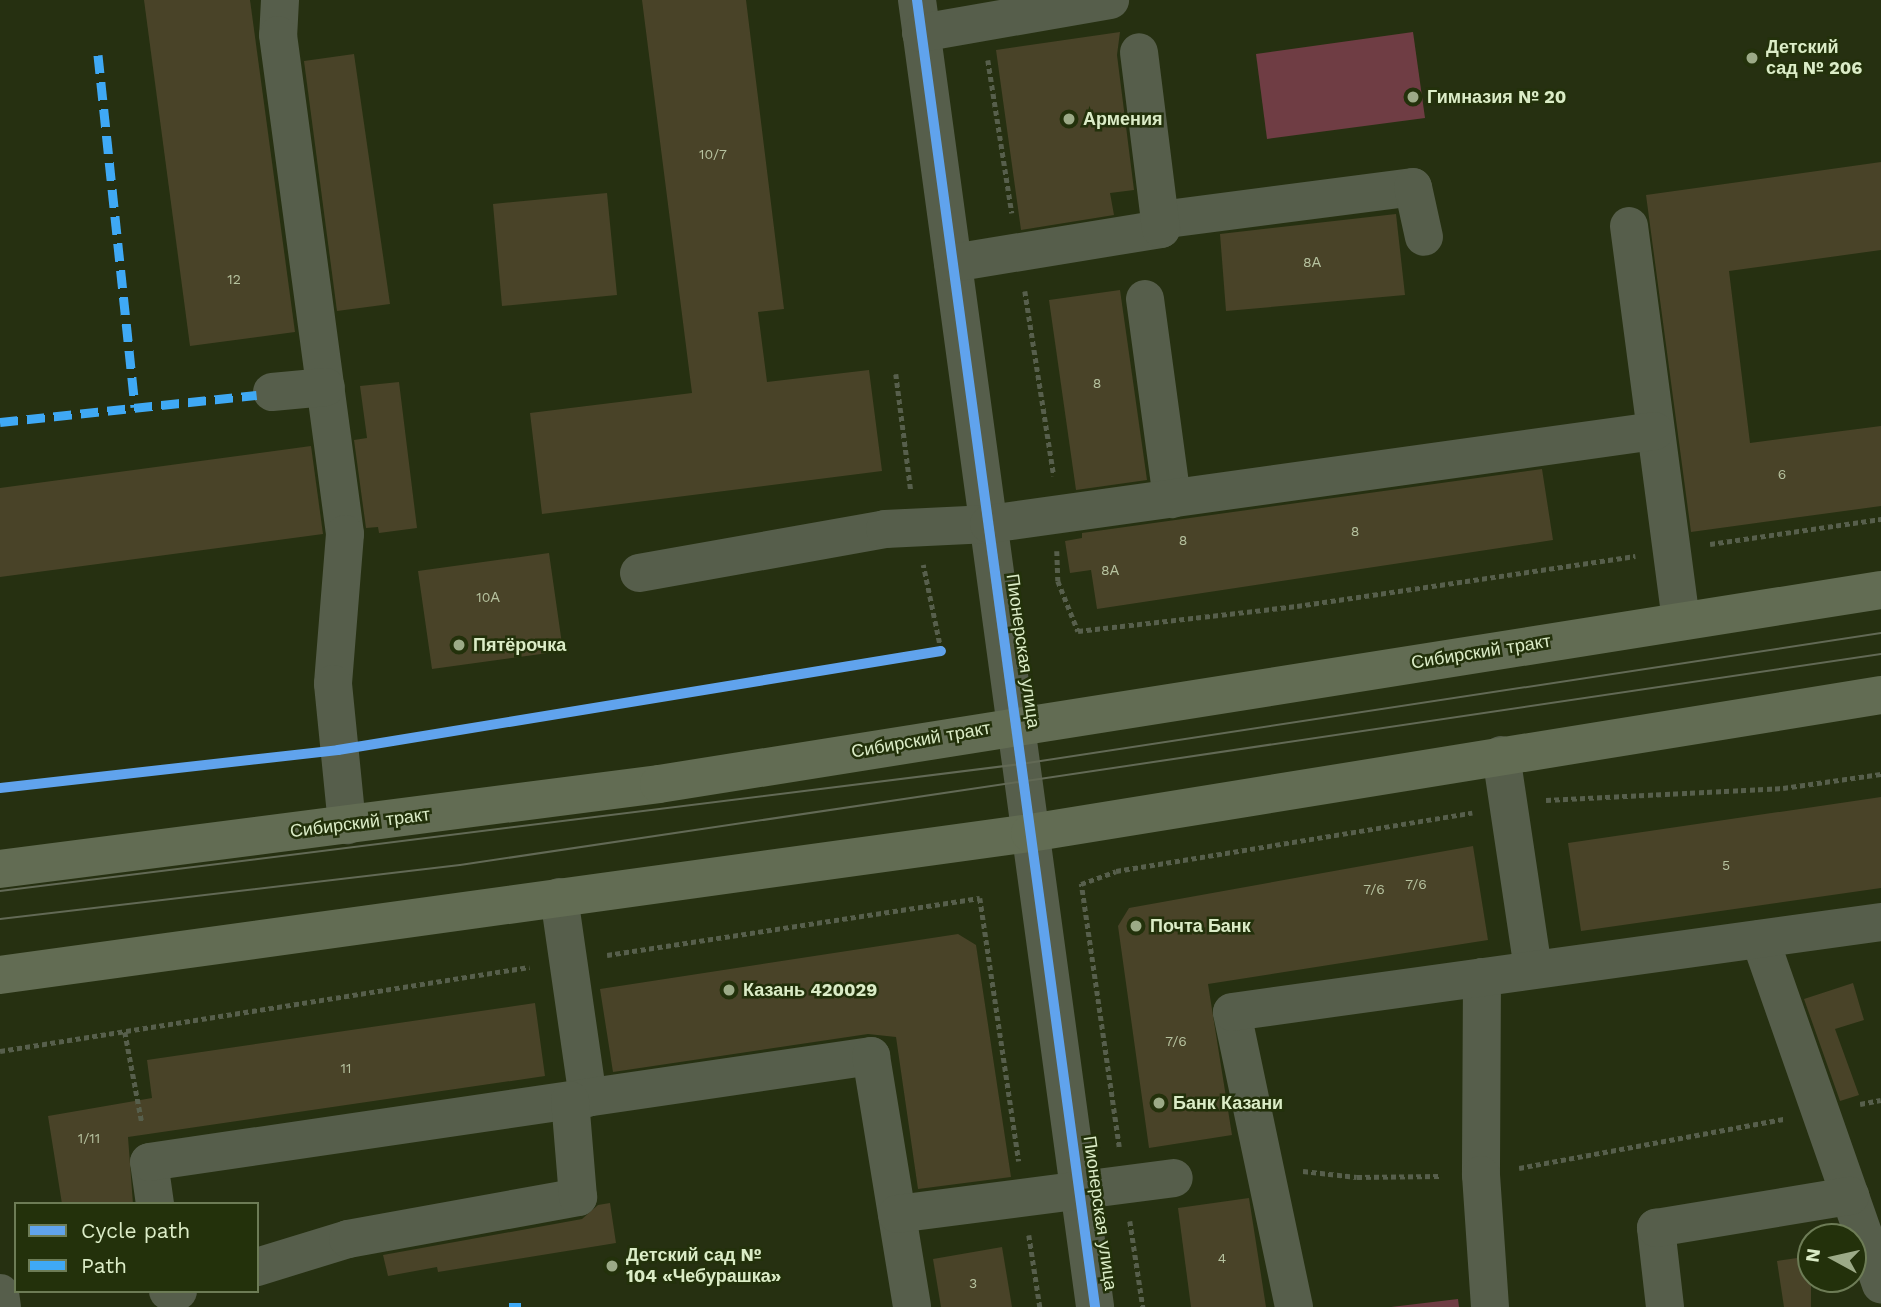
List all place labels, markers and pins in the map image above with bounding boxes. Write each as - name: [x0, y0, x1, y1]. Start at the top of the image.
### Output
- place label: Детский сад № 206: [1766, 37, 1862, 80]
- marker: Детский сад № 206: [1744, 50, 1760, 66]
- place label: Гимназия № 20: [1427, 86, 1566, 108]
- marker: Гимназия № 20: [1405, 89, 1421, 105]
- place label: Армения: [1083, 108, 1163, 130]
- marker: Армения: [1061, 111, 1077, 127]
- place label: Пятёрочка: [473, 634, 566, 656]
- marker: Пятёрочка: [451, 637, 467, 653]
- place label: Почта Банк: [1150, 915, 1251, 937]
- marker: Почта Банк: [1128, 918, 1144, 934]
- place label: Казань 420029: [743, 979, 877, 1001]
- marker: Казань 420029: [721, 982, 737, 998]
- place label: Банк Казани: [1173, 1092, 1283, 1114]
- marker: Банк Казани: [1151, 1095, 1167, 1111]
- place label: Детский сад № 104 «Чебурашка»: [626, 1245, 781, 1288]
- marker: Детский сад № 104 «Чебурашка»: [604, 1258, 620, 1274]

